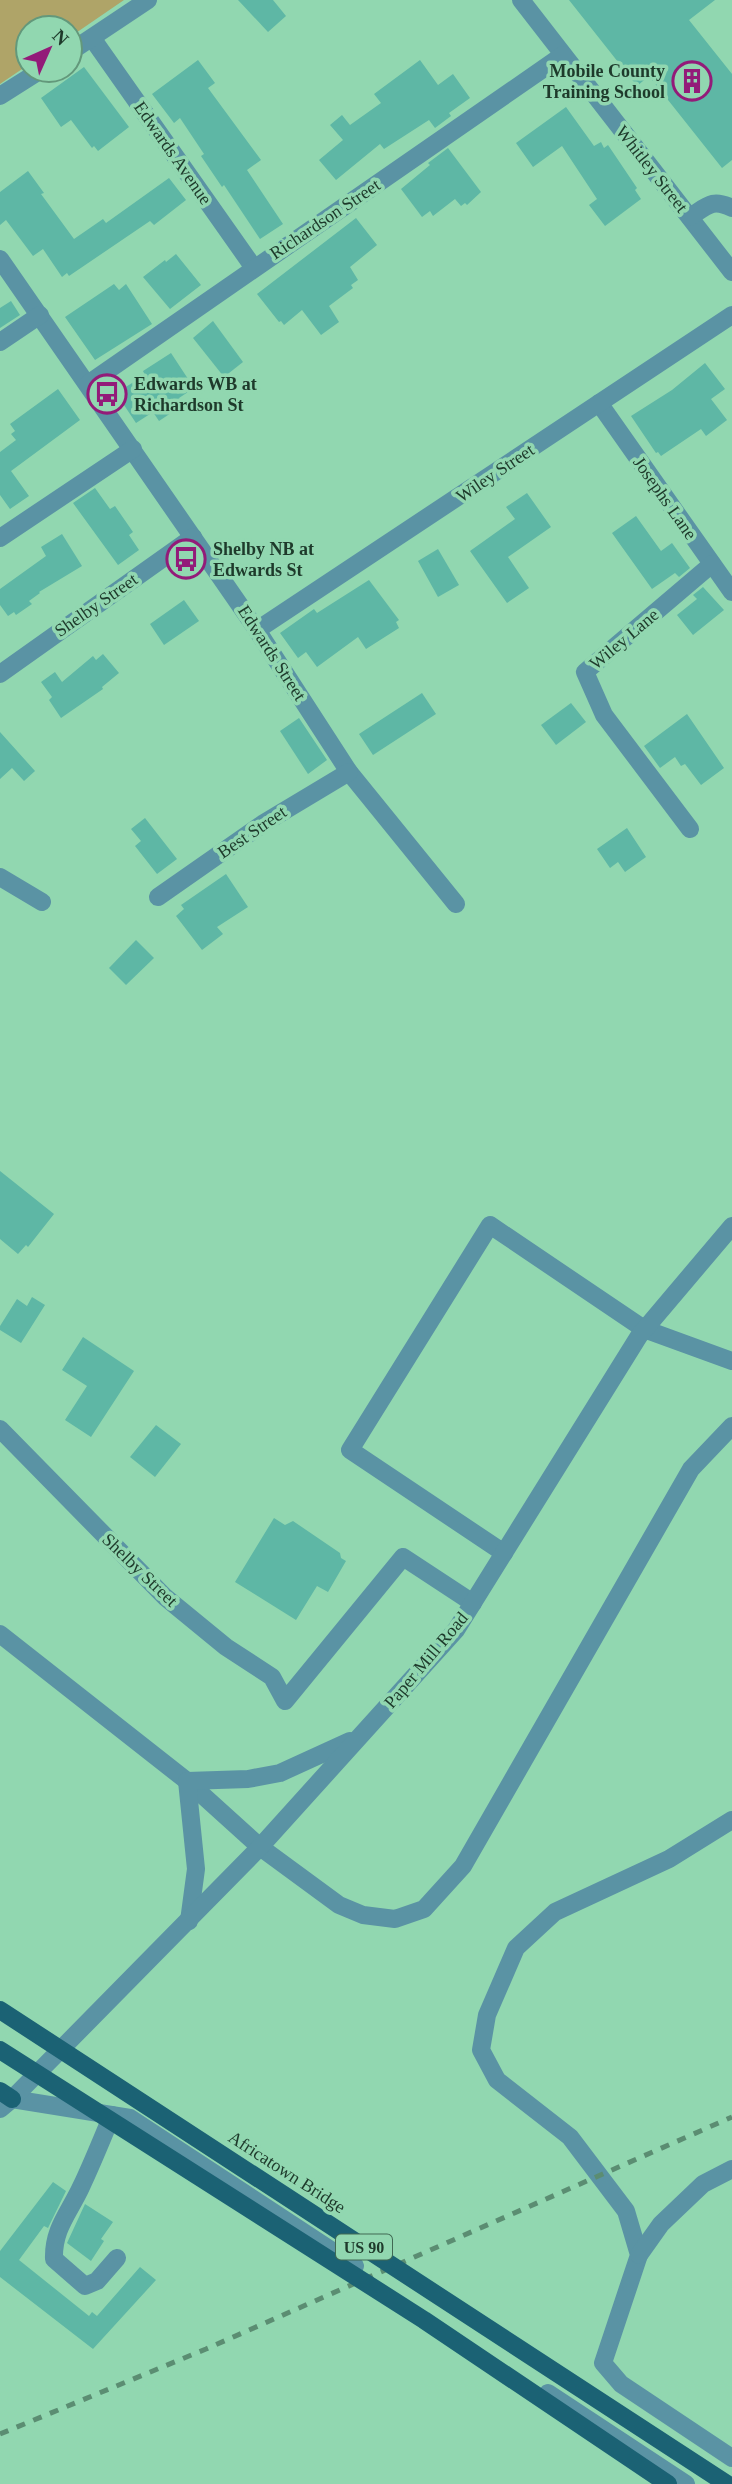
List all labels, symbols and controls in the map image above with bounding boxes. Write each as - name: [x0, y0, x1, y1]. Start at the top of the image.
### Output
- north arrow: [14, 14, 84, 84]
- text: N: [48, 25, 73, 50]
- building icon: Mobile County Training School: [671, 60, 713, 102]
- place label: Mobile County Training School: [543, 61, 665, 102]
- street label: Edwards Avenue: [130, 98, 216, 208]
- street label: Whitley Street: [612, 122, 692, 216]
- street label: Richardson Street: [266, 175, 384, 263]
- bus stop icon: Edwards WB at Richardson St: [86, 373, 128, 415]
- place label: Edwards WB at Richardson St: [134, 374, 257, 415]
- street label: Wiley Street: [452, 440, 538, 506]
- street label: Josephs Lane: [629, 453, 701, 543]
- bus stop icon: Shelby NB at Edwards St: [165, 538, 207, 580]
- place label: Shelby NB at Edwards St: [213, 539, 314, 580]
- street label: Shelby Street: [51, 569, 141, 641]
- street label: Edwards Street: [234, 602, 310, 704]
- street label: Wiley Lane: [585, 604, 663, 674]
- street label: Best Street: [214, 802, 290, 862]
- street label: Shelby Street: [98, 1529, 182, 1611]
- street label: Paper Mill Road: [380, 1608, 472, 1712]
- street label: Africatown Bridge: [225, 2127, 349, 2217]
- road number: US 90: [336, 2234, 392, 2260]

